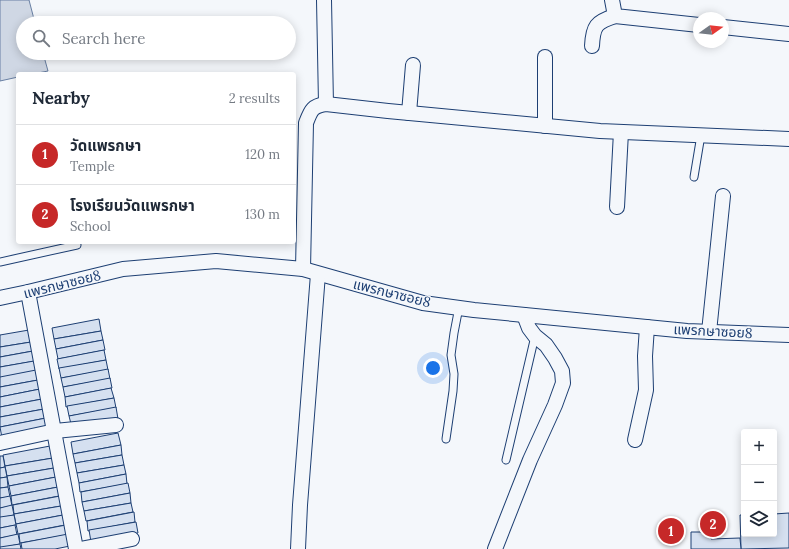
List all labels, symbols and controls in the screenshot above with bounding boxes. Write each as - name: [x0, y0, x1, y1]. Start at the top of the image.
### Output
- north arrow: [693, 12, 729, 48]
- search box: [16, 16, 296, 60]
- icon: search: [30, 27, 52, 49]
- text: Search here: [62, 29, 145, 48]
- text: Nearby: [32, 87, 90, 109]
- text: 2 results: [229, 90, 280, 107]
- text: วัดแพรกษา: [70, 136, 141, 155]
- text: 1: [42, 146, 48, 163]
- text: 120 m: [245, 146, 280, 163]
- text: Temple: [70, 158, 115, 175]
- text: โรงเรียนวัดแพรกษา: [70, 196, 195, 215]
- text: 2: [42, 206, 48, 223]
- text: 130 m: [245, 206, 280, 223]
- text: School: [70, 218, 111, 235]
- street label: แพรกษาซอย8: [21, 266, 103, 302]
- street label: แพรกษาซอย8: [351, 275, 433, 311]
- street label: แพรกษาซอย8: [673, 320, 753, 342]
- your location: [423, 358, 443, 378]
- map controls: [741, 429, 777, 537]
- button: +: [741, 429, 777, 465]
- button: −: [741, 465, 777, 501]
- button: layers: [741, 501, 777, 537]
- pin: 2: [700, 509, 726, 539]
- pin: 1: [658, 516, 684, 546]

